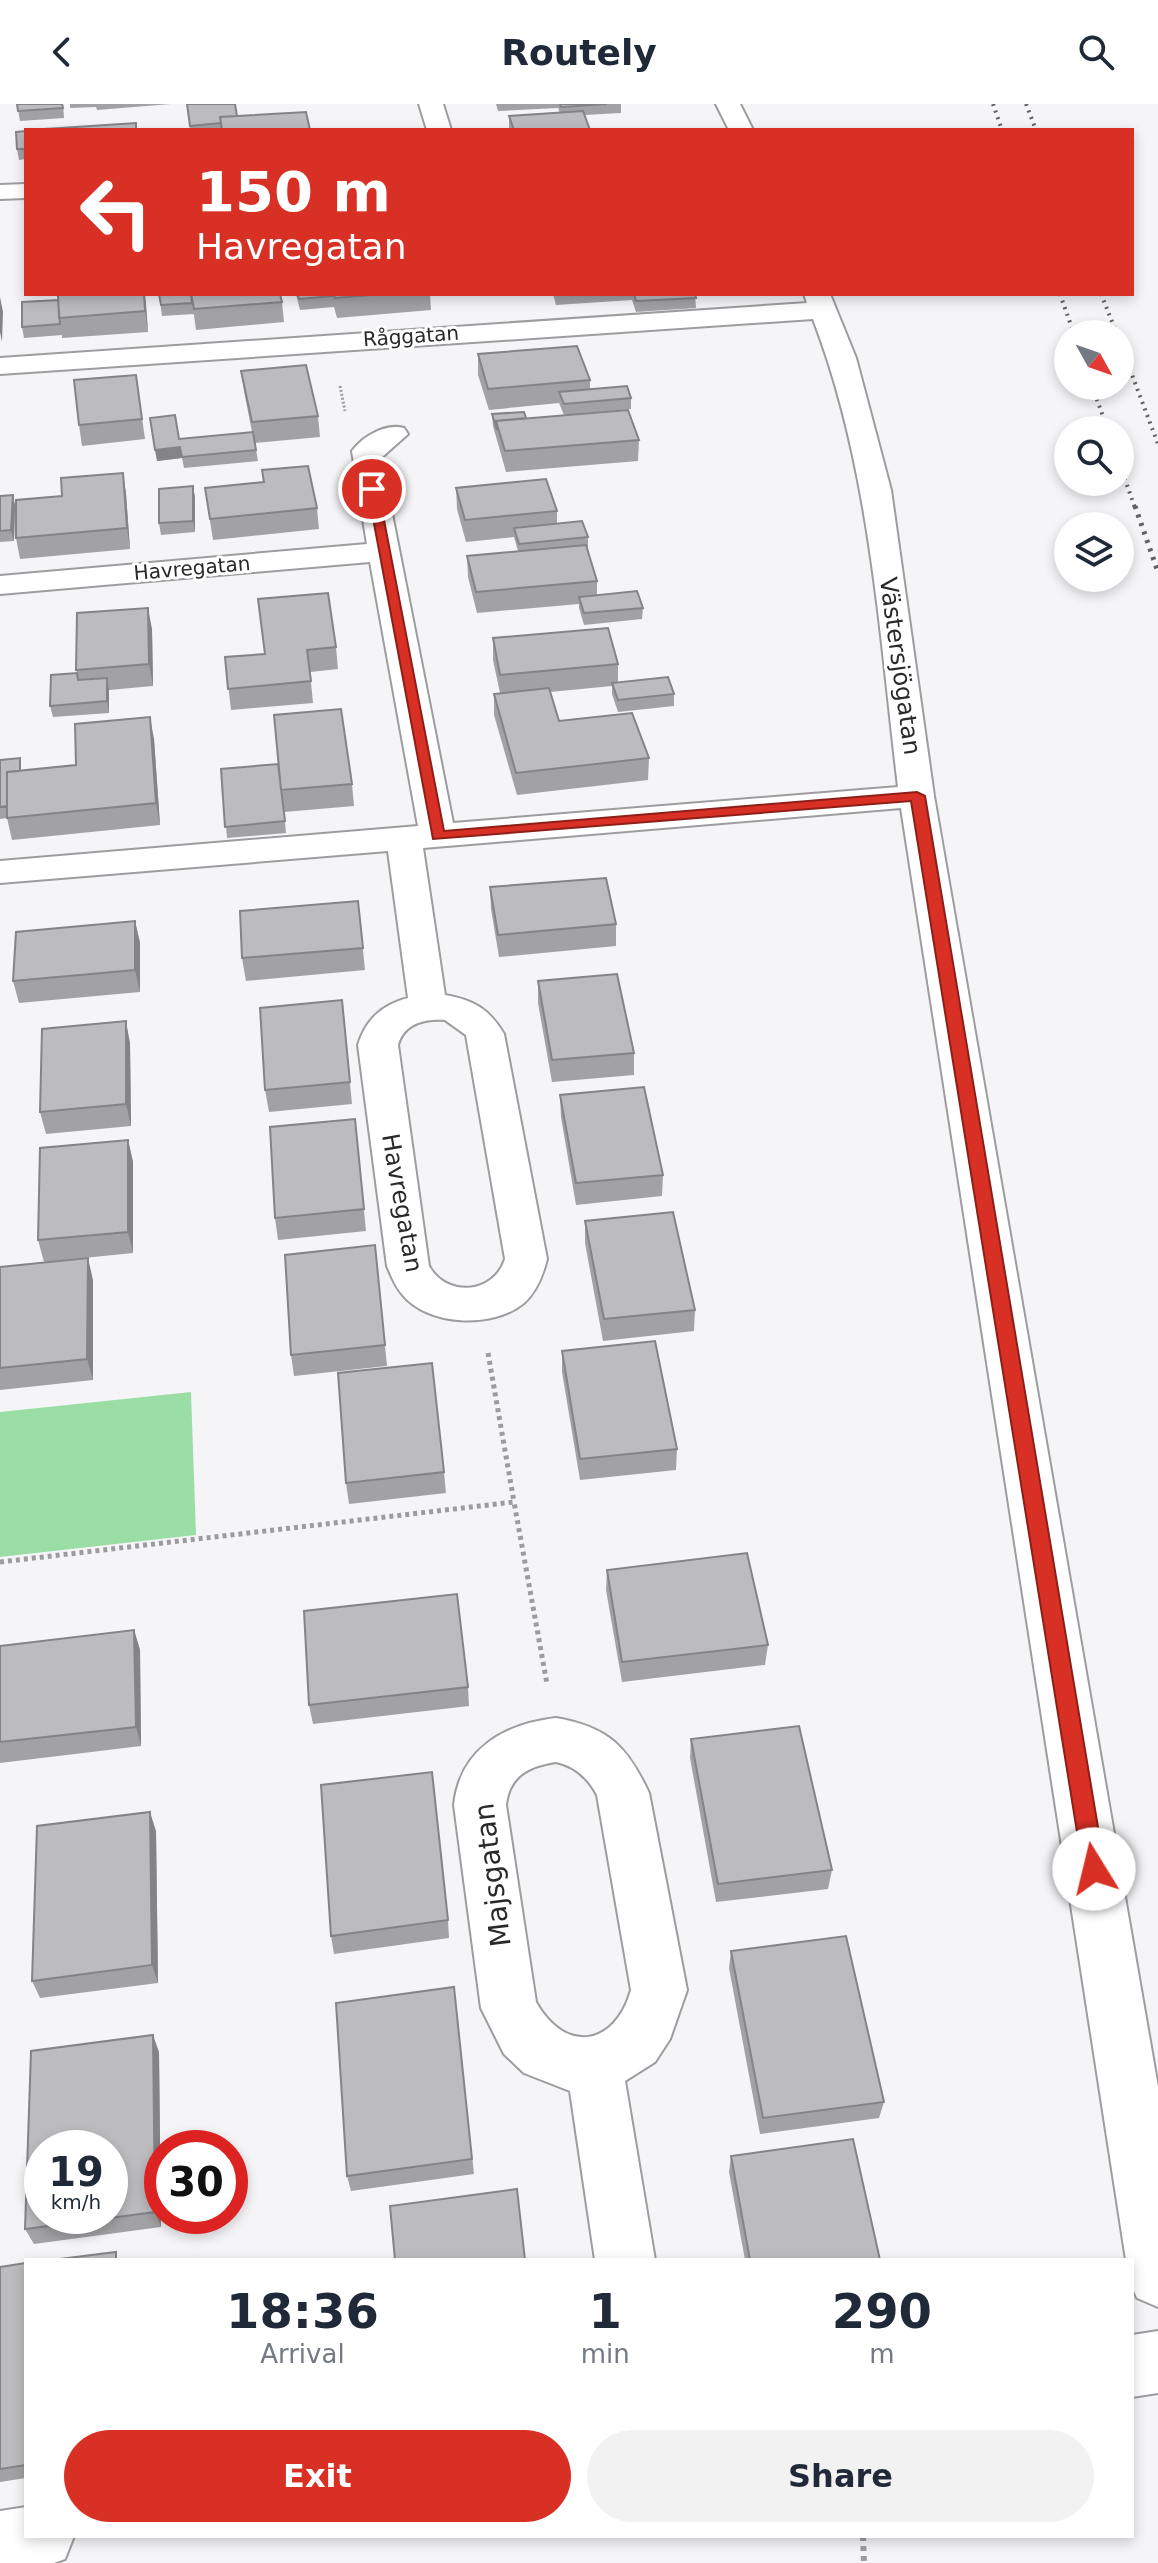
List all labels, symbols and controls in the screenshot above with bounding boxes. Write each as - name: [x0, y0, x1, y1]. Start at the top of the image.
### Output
- icon: back: [40, 30, 84, 74]
- icon: search: [1074, 30, 1118, 74]
- text: Routely: [501, 32, 657, 73]
- text: 150 m: [196, 159, 391, 224]
- icon: left: [64, 160, 168, 264]
- text: Havregatan: [196, 226, 407, 267]
- north arrow: [1054, 320, 1134, 400]
- map controls: [1054, 320, 1134, 592]
- street label: Råggatan: [362, 321, 460, 351]
- button: search: [1054, 416, 1134, 496]
- pin: [338, 455, 406, 523]
- icon: arrive: [350, 467, 394, 511]
- button: layers: [1054, 512, 1134, 592]
- street label: Havregatan: [133, 551, 251, 585]
- street label: Västersjögatan: [874, 575, 926, 757]
- street label: Havregatan: [376, 1131, 428, 1275]
- street label: Majsgatan: [467, 1801, 518, 1949]
- position arrow: [1052, 1827, 1136, 1911]
- speed limit sign: 30: [144, 2130, 248, 2234]
- text: 19: [48, 2149, 104, 2195]
- text: km/h: [51, 2190, 101, 2214]
- text: 18:36: [226, 2283, 379, 2339]
- text: 1: [589, 2283, 622, 2339]
- text: 290: [832, 2283, 932, 2339]
- text: Arrival: [260, 2339, 345, 2369]
- text: min: [581, 2339, 630, 2369]
- text: m: [869, 2339, 895, 2369]
- button: Exit: [64, 2430, 571, 2522]
- button: Share: [587, 2430, 1094, 2522]

